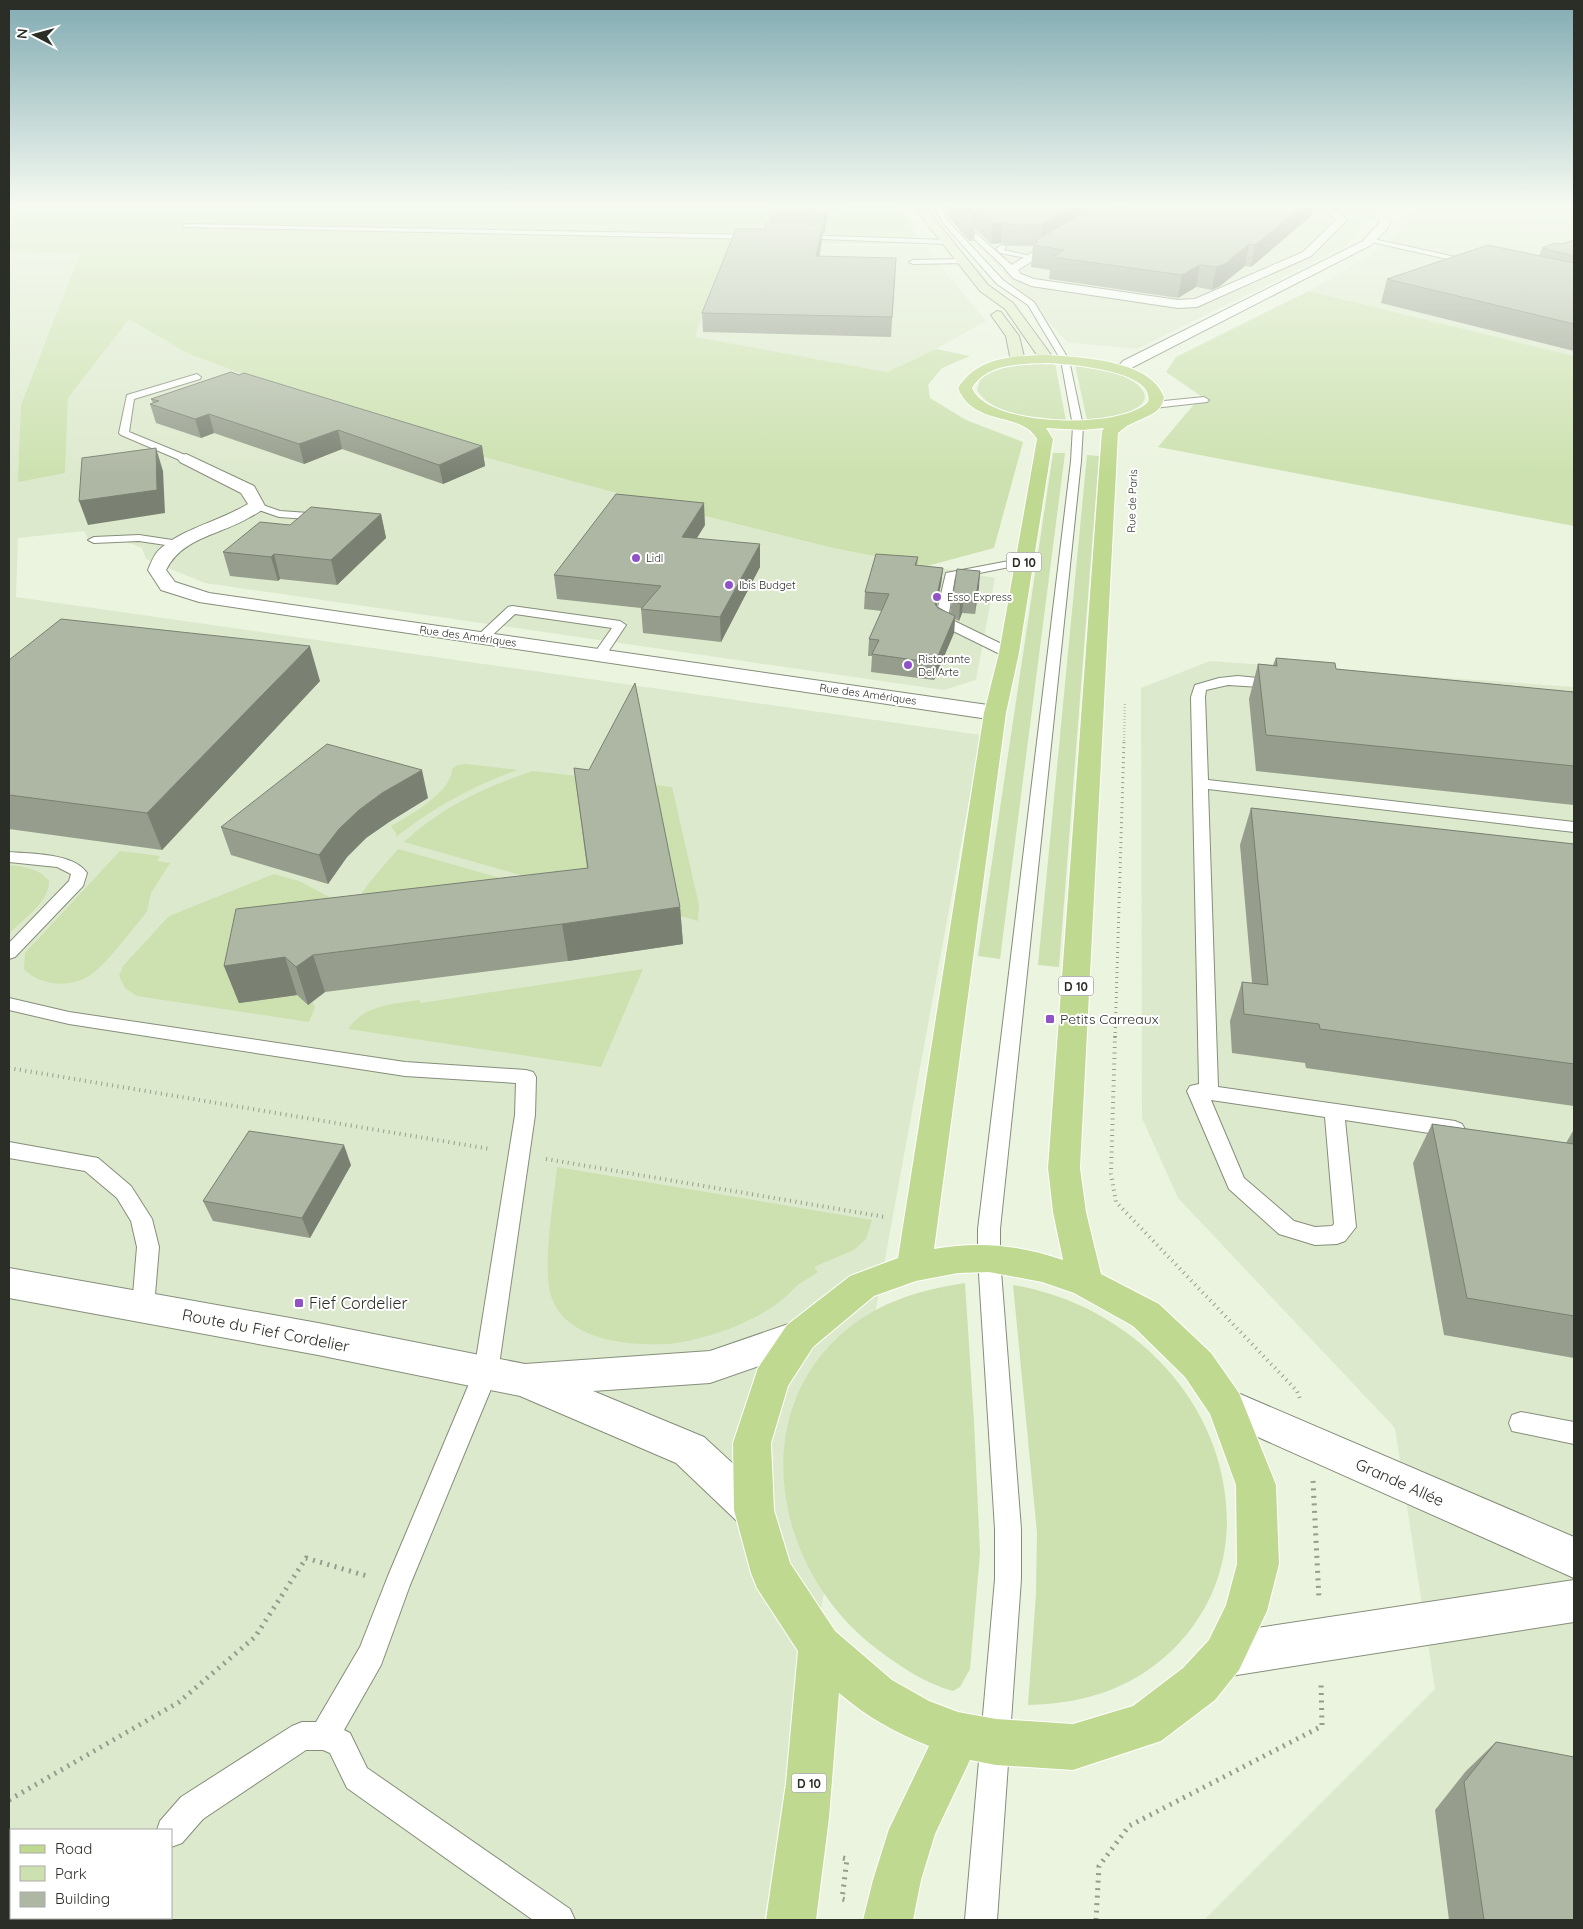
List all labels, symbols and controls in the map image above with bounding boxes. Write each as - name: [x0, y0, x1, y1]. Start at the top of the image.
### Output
- north arrow: [10, 10, 60, 60]
- text: N: [13, 28, 32, 40]
- street label: Rue de Paris: [1124, 469, 1140, 533]
- place label: Lidl: [646, 551, 663, 565]
- marker: Lidl: [630, 552, 642, 564]
- road number: D 10: [1006, 552, 1042, 572]
- place label: Ibis Budget: [739, 578, 796, 592]
- marker: Ibis Budget: [723, 579, 735, 591]
- place label: Esso Express: [947, 590, 1012, 604]
- marker: Esso Express: [931, 591, 943, 603]
- street label: Rue des Amériques: [418, 622, 518, 650]
- place label: Ristorante Del Arte: [918, 652, 970, 679]
- marker: Ristorante Del Arte: [902, 659, 914, 671]
- street label: Rue des Amériques: [818, 680, 918, 708]
- road number: D 10: [1058, 976, 1094, 996]
- place label: Petits Carreaux: [1060, 1010, 1159, 1028]
- marker: Petits Carreaux: [1044, 1013, 1056, 1025]
- place label: Fief Cordelier: [309, 1293, 408, 1313]
- marker: Fief Cordelier: [293, 1297, 305, 1309]
- street label: Route du Fief Cordelier: [181, 1304, 351, 1356]
- street label: Grande Allée: [1353, 1454, 1447, 1510]
- road number: D 10: [792, 1774, 826, 1792]
- legend: [10, 1829, 172, 1919]
- text: Road: [55, 1839, 92, 1858]
- text: Park: [55, 1864, 87, 1883]
- text: Building: [55, 1889, 110, 1908]

